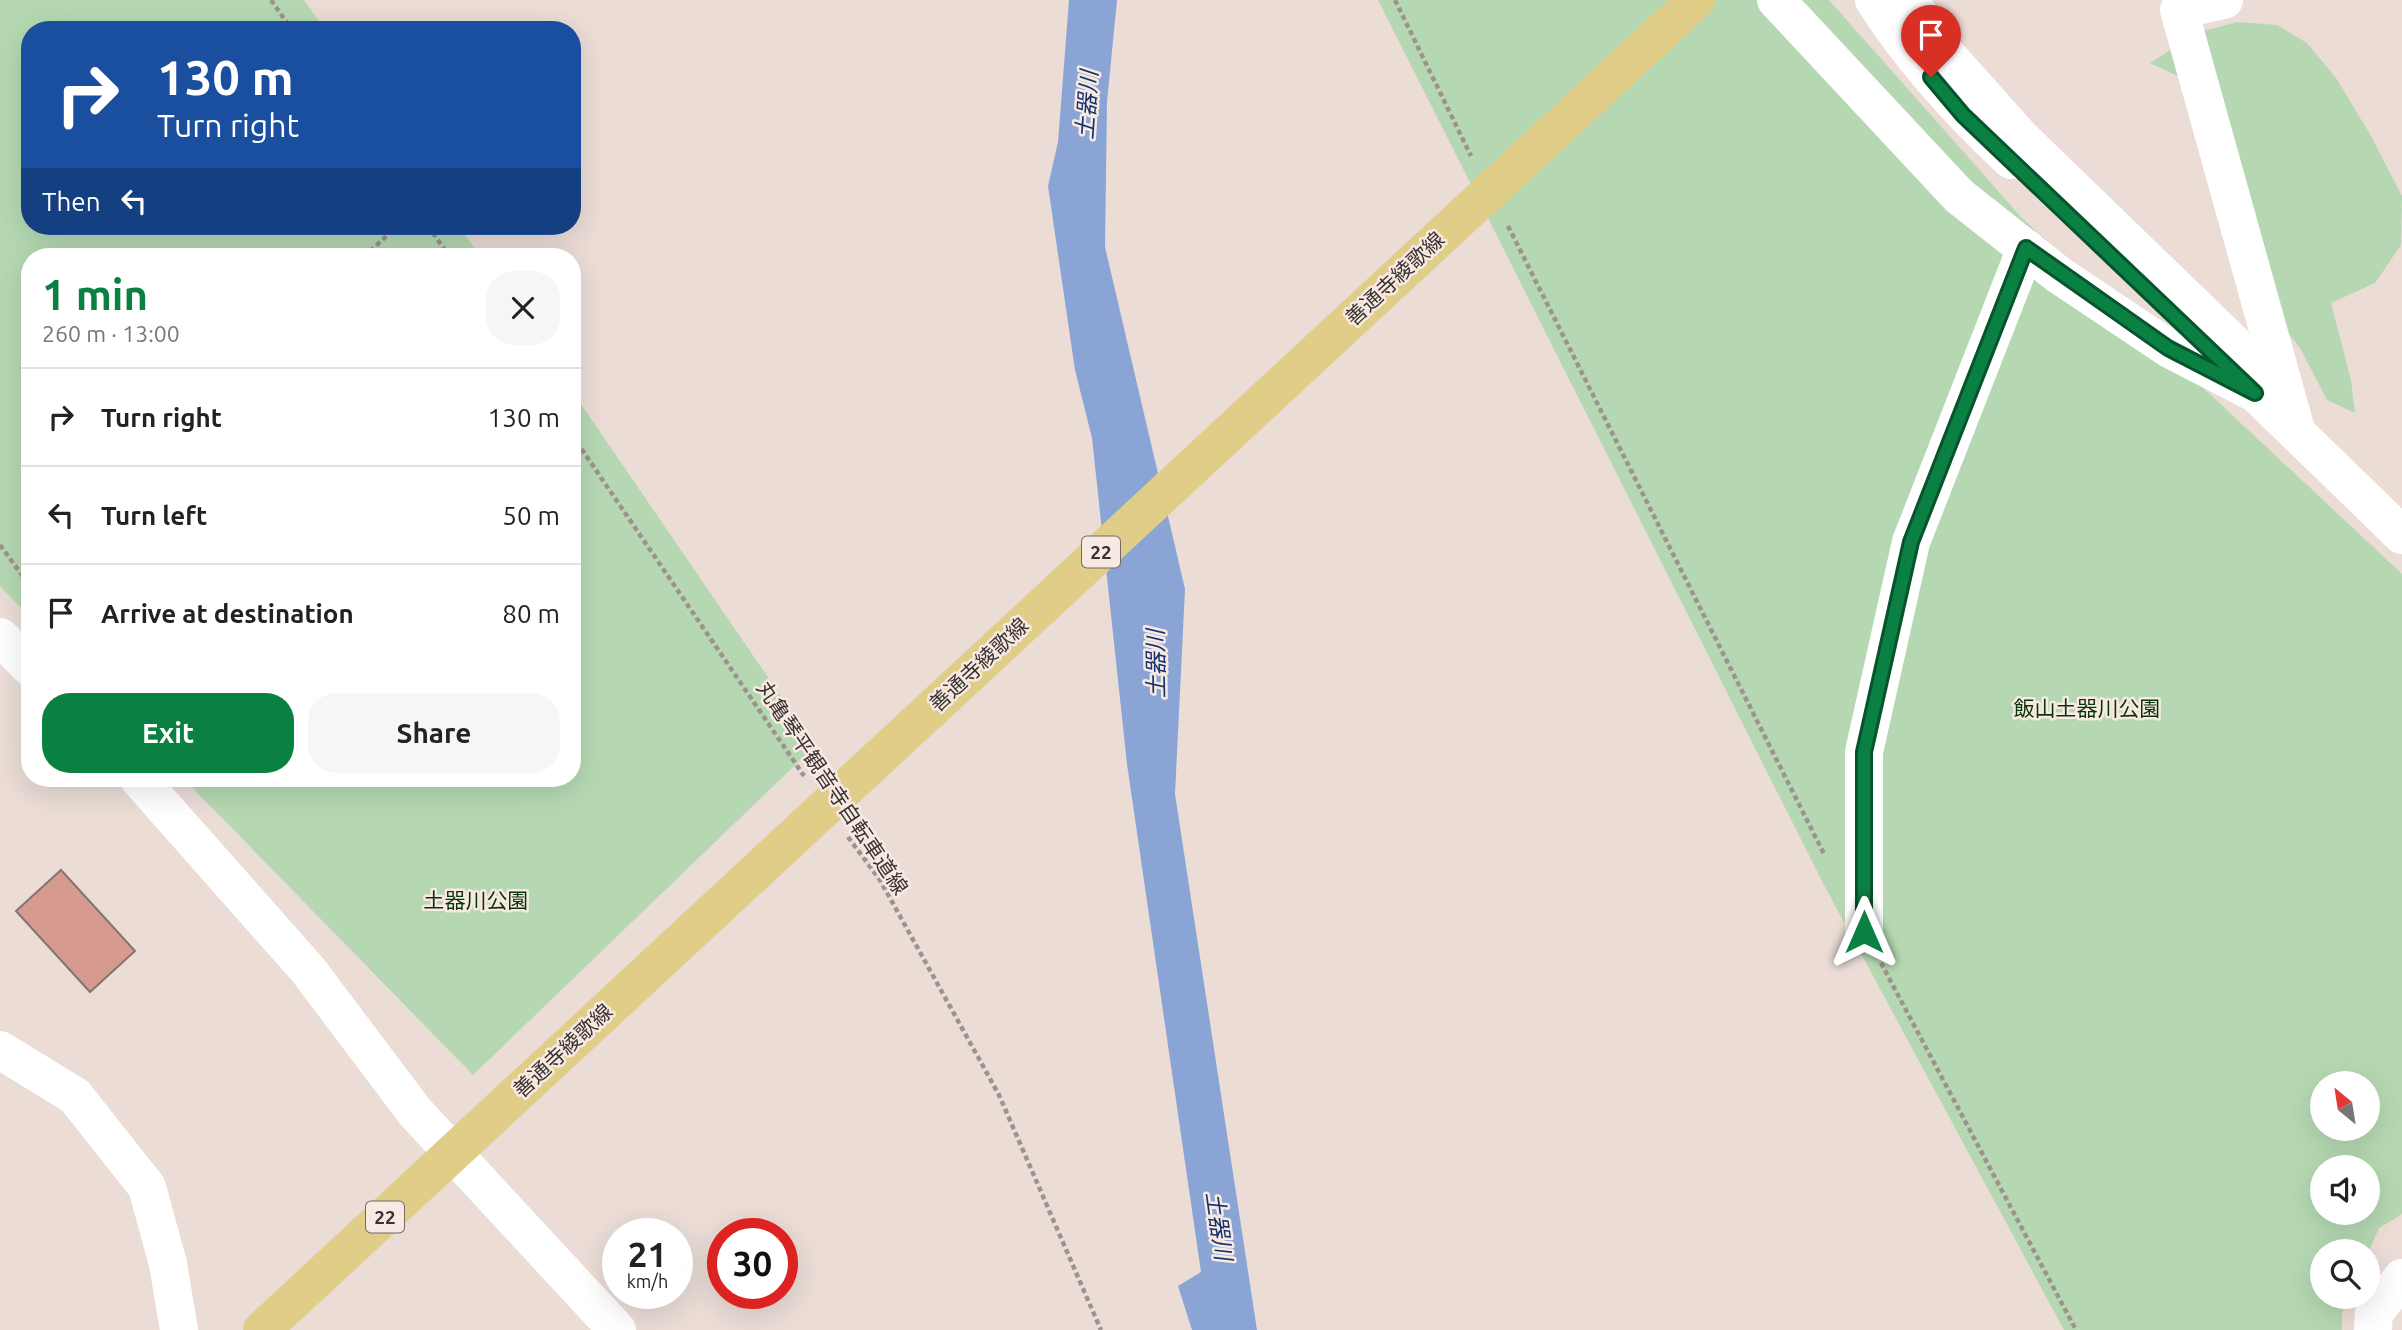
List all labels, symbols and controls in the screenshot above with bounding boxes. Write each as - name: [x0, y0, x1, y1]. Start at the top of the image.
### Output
- pin: [1901, 5, 1961, 77]
- icon: arrive: [1912, 16, 1950, 54]
- icon: right: [42, 49, 133, 140]
- text: 130 m: [157, 49, 294, 104]
- water label: 土器川: [1072, 67, 1102, 140]
- text: Turn right: [157, 107, 299, 143]
- icon: left: [115, 182, 153, 220]
- text: Then: [42, 187, 101, 216]
- street label: 善通寺綾歌線: [1340, 227, 1449, 330]
- text: 1 min: [42, 271, 148, 318]
- button: close: [486, 271, 560, 345]
- text: 260 m · 13:00: [42, 321, 180, 346]
- icon: right: [42, 398, 80, 436]
- text: Turn right: [101, 403, 222, 432]
- text: 130 m: [488, 403, 560, 432]
- icon: left: [42, 496, 80, 534]
- text: Turn left: [101, 501, 207, 530]
- text: 50 m: [502, 501, 560, 530]
- road number: 22: [1082, 537, 1120, 568]
- icon: arrive: [42, 594, 80, 632]
- text: Arrive at destination: [101, 599, 354, 628]
- text: 80 m: [502, 599, 560, 628]
- street label: 善通寺綾歌線: [924, 613, 1033, 716]
- water label: 土器川: [1142, 626, 1169, 699]
- street label: 丸亀琴平観音寺自転車道線: [752, 676, 913, 899]
- button: Exit: [42, 693, 294, 773]
- button: Share: [308, 693, 560, 773]
- park label: 飯山土器川公園: [2014, 696, 2161, 720]
- park label: 土器川公園: [424, 888, 529, 912]
- position arrow: [1827, 895, 1901, 969]
- street label: 善通寺綾歌線: [508, 999, 617, 1102]
- north arrow: [2310, 1071, 2380, 1141]
- map controls: [2310, 1071, 2380, 1309]
- button: sound: [2310, 1155, 2380, 1225]
- water label: 土器川: [1202, 1190, 1237, 1265]
- road number: 22: [366, 1202, 404, 1232]
- speed limit sign: 30: [707, 1218, 798, 1309]
- text: 21: [628, 1234, 667, 1274]
- button: search: [2310, 1239, 2380, 1309]
- text: km/h: [627, 1271, 668, 1291]

